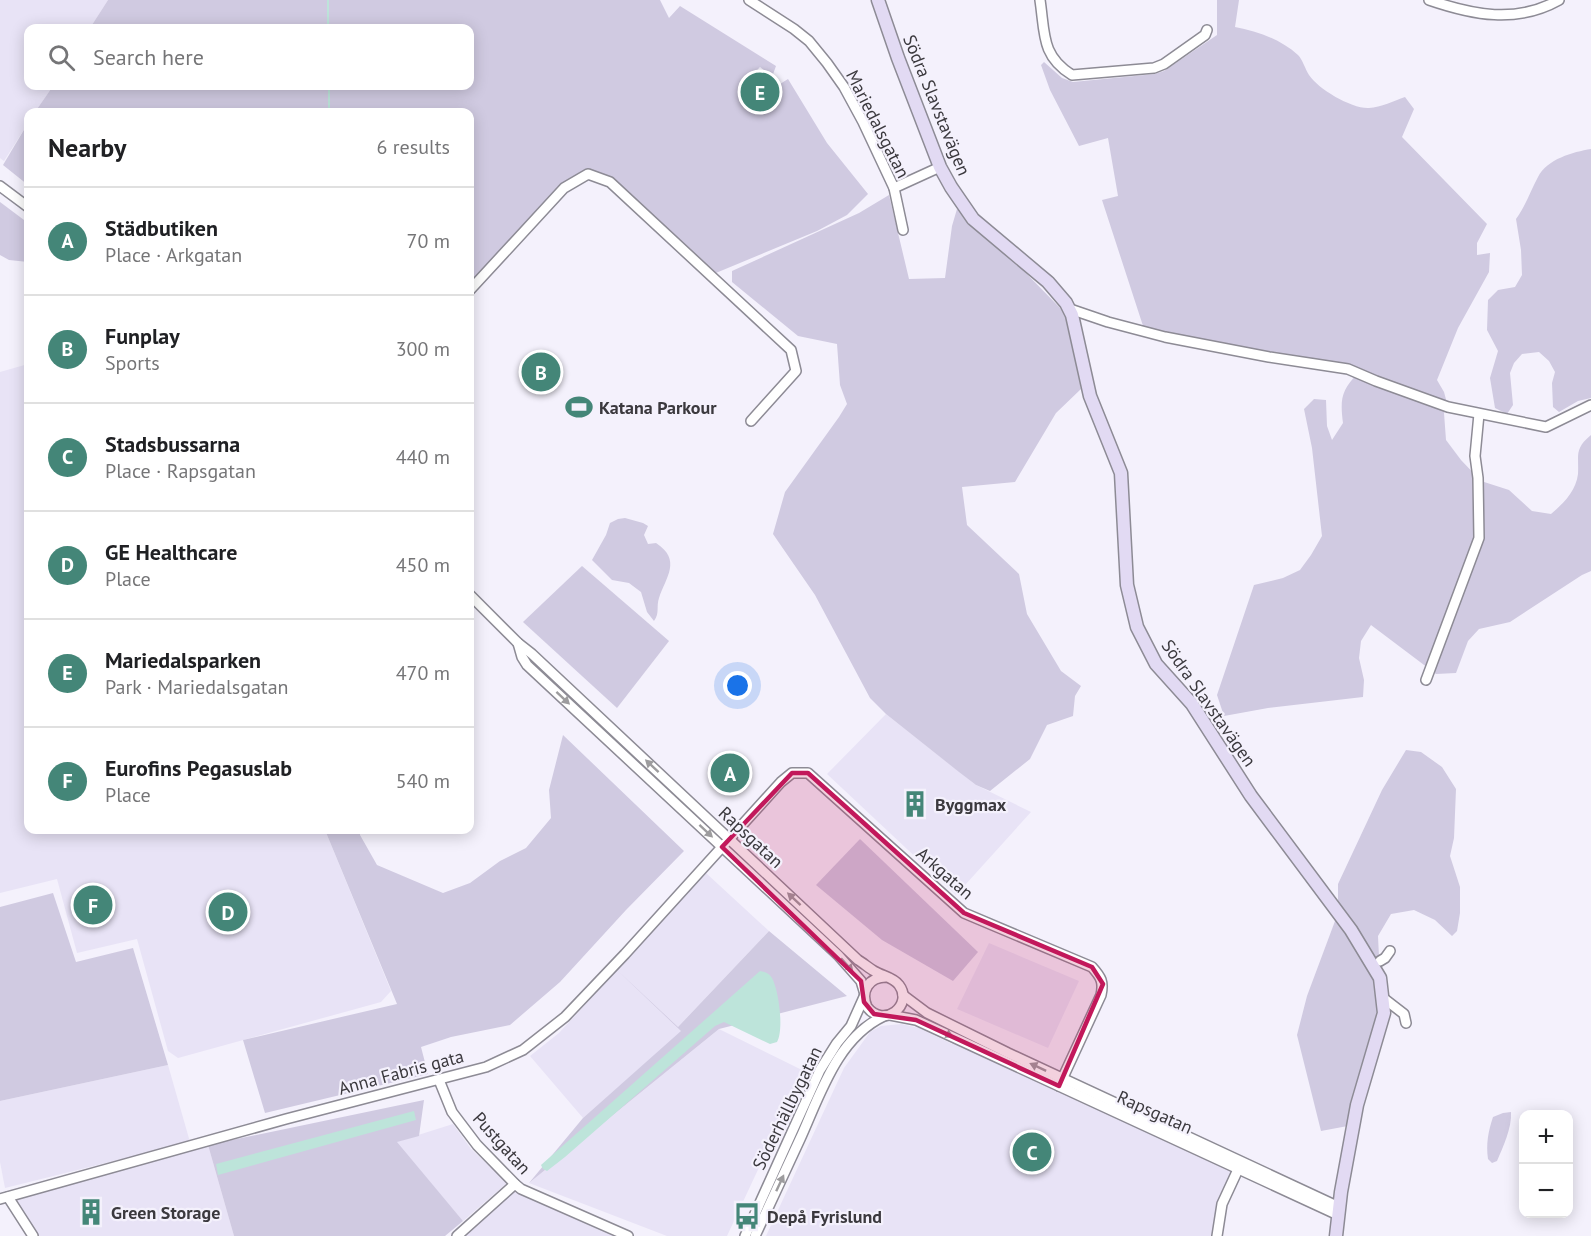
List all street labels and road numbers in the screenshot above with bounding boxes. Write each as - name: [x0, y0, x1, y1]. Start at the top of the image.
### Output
- street label: Södra Slavstavägen: [898, 31, 976, 179]
- street label: Mariedalsgatan: [841, 66, 915, 182]
- street label: Södra Slavstavägen: [1157, 635, 1261, 771]
- street label: Rapsgatan: [714, 801, 788, 873]
- street label: Arkgatan: [912, 842, 978, 904]
- street label: Söderhällbygatan: [747, 1042, 827, 1174]
- street label: Anna Fabris gata: [336, 1044, 466, 1100]
- street label: Rapsgatan: [1114, 1085, 1196, 1139]
- street label: Pustgatan: [468, 1107, 536, 1179]

